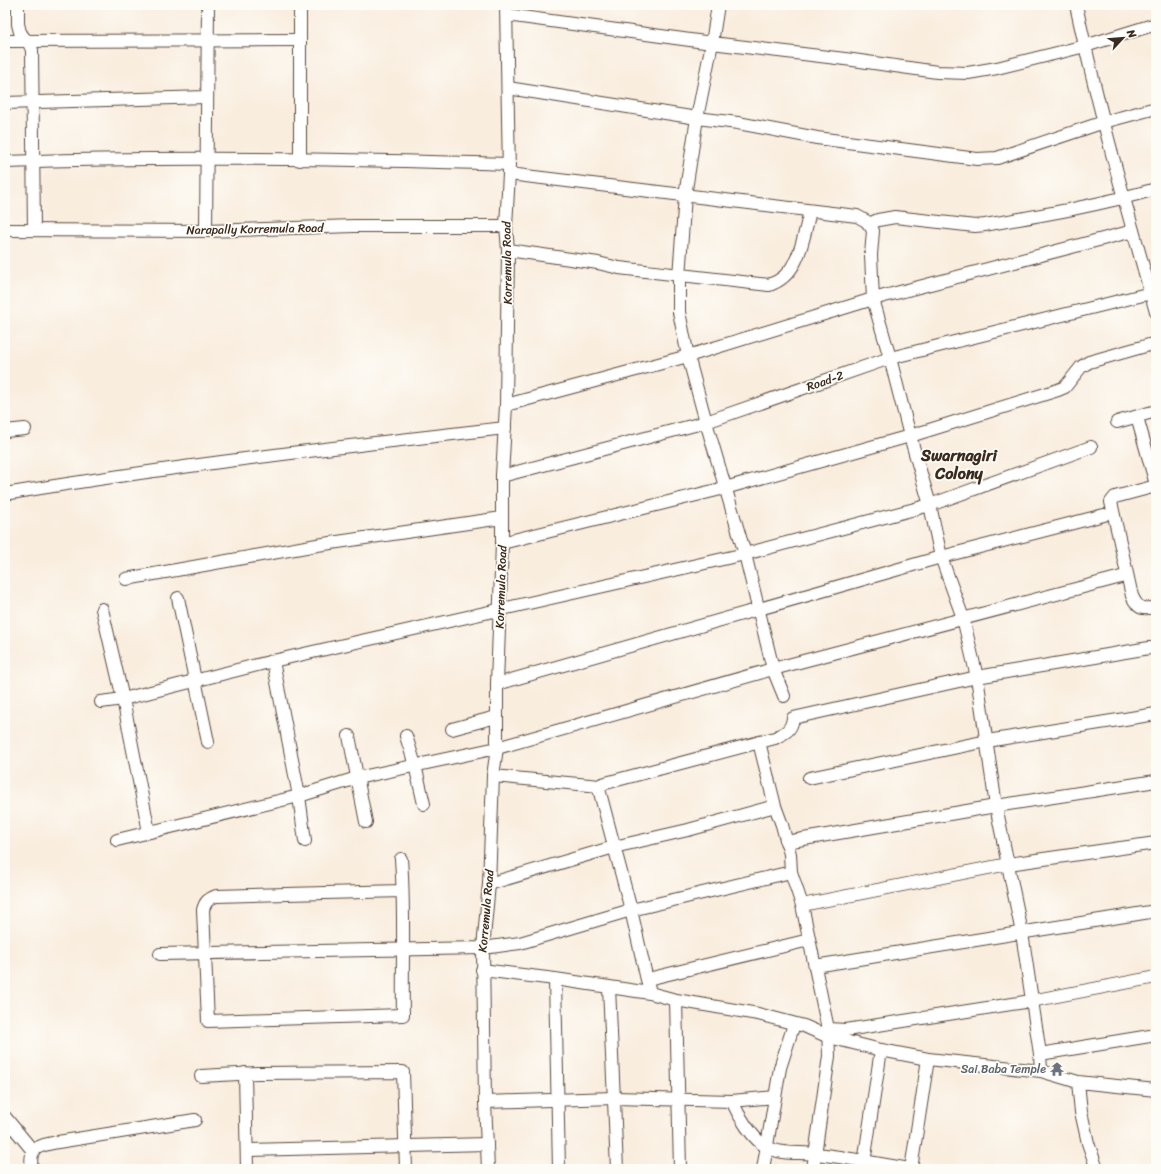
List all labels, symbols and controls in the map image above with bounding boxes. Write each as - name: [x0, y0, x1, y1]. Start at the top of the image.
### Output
- north arrow: [1103, 18, 1143, 58]
- text: N: [1121, 25, 1142, 42]
- street label: Narapally Korremula Road: [186, 217, 325, 241]
- street label: Korremula Road: [495, 220, 519, 305]
- street label: Road-2: [803, 364, 847, 398]
- district label: Swarnagiri Colony: [920, 441, 999, 488]
- street label: Korremula Road: [489, 544, 513, 629]
- street label: Korremula Road: [471, 868, 501, 953]
- place label: Sai Baba Temple: [961, 1058, 1046, 1080]
- temple icon: Sai Baba Temple: [1049, 1061, 1065, 1077]

